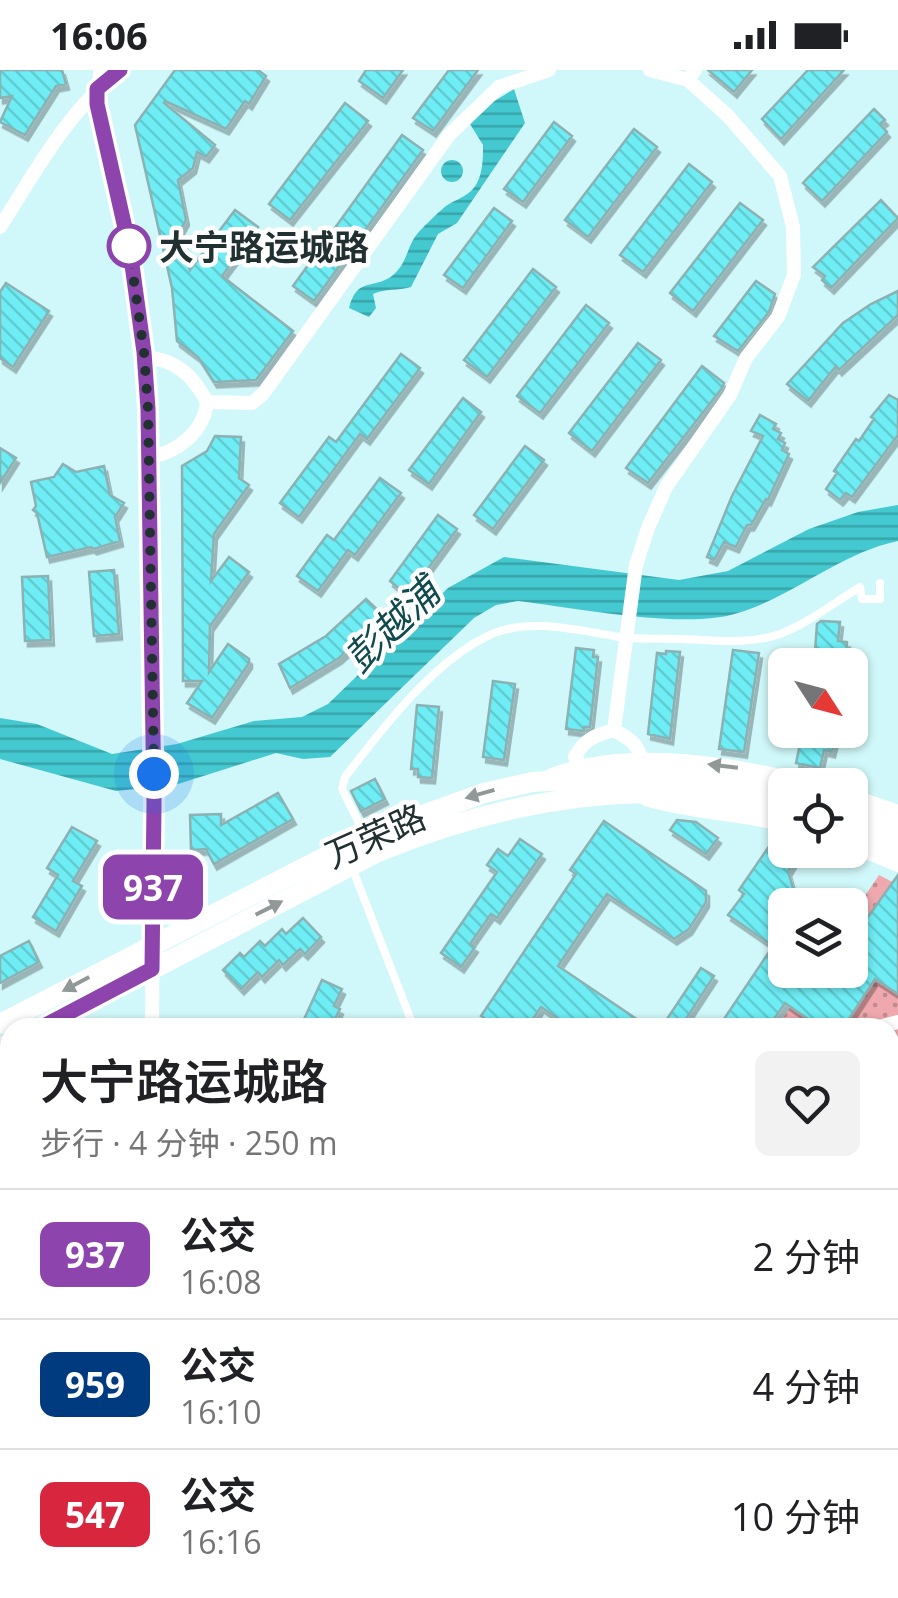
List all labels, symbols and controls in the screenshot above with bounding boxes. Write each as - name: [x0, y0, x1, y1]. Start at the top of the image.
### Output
- text: 16:06: [50, 9, 148, 61]
- place label: 大宁路运城路: [159, 223, 369, 270]
- marker: 大宁路运城路: [108, 225, 150, 267]
- water label: 彭越浦: [332, 562, 454, 682]
- north arrow: [768, 648, 868, 748]
- map controls: [768, 648, 868, 988]
- your location: [129, 749, 179, 799]
- one-way arrow: [706, 758, 738, 774]
- button: locate: [768, 768, 868, 868]
- one-way arrow: [465, 787, 495, 802]
- street label: 万荣路: [317, 792, 433, 878]
- line badge: 937: [96, 854, 210, 920]
- text: 937: [123, 864, 183, 911]
- button: layers: [768, 888, 868, 988]
- one-way arrow: [255, 900, 284, 917]
- one-way arrow: [61, 975, 90, 992]
- text: 大宁路运城路: [40, 1048, 328, 1113]
- button: heart: [755, 1051, 860, 1156]
- text: 步行 · 4 分钟 · 250 m: [40, 1121, 338, 1164]
- text: 公交: [180, 1208, 256, 1260]
- text: 2 分钟: [752, 1230, 860, 1282]
- text: 937: [65, 1231, 125, 1278]
- text: 16:08: [180, 1260, 262, 1303]
- text: 公交: [180, 1338, 256, 1390]
- text: 4 分钟: [752, 1360, 860, 1412]
- text: 959: [65, 1361, 125, 1408]
- text: 16:10: [180, 1390, 262, 1433]
- text: 公交: [180, 1468, 256, 1520]
- text: 10 分钟: [731, 1490, 860, 1542]
- text: 547: [65, 1491, 125, 1538]
- text: 16:16: [180, 1520, 262, 1563]

